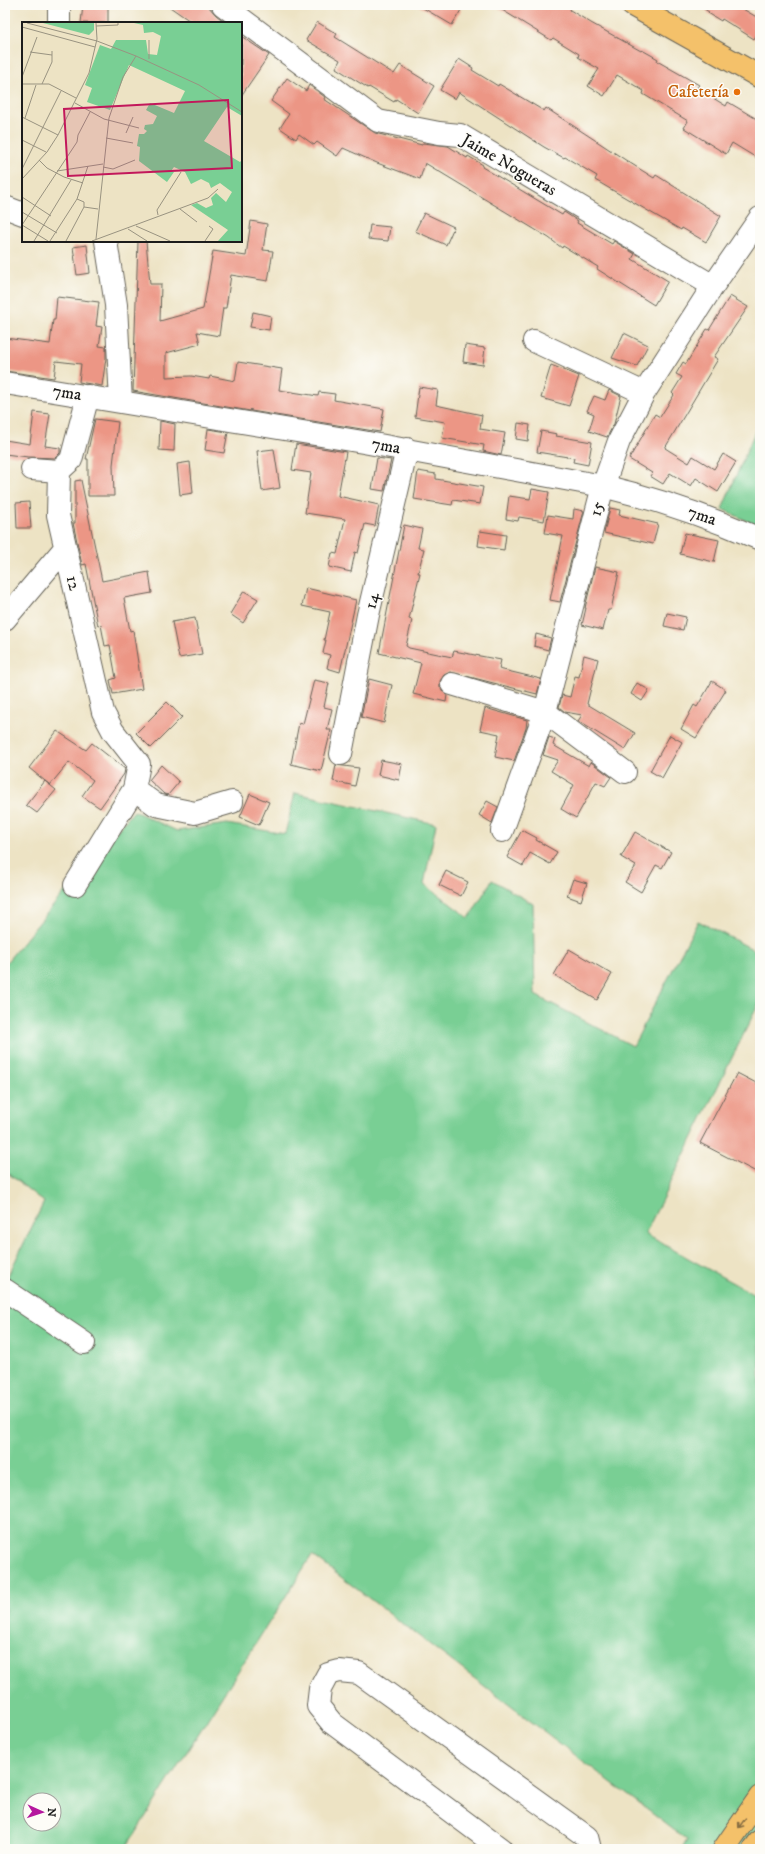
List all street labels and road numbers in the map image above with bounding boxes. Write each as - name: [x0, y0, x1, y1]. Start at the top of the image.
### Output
- street label: Jaime Nogueras: [456, 128, 561, 201]
- street label: 7ma: [51, 380, 84, 406]
- street label: 7ma: [370, 433, 403, 459]
- street label: 15: [585, 499, 610, 519]
- street label: 7ma: [685, 501, 720, 531]
- street label: 12: [61, 573, 86, 593]
- street label: 14: [359, 590, 385, 611]

